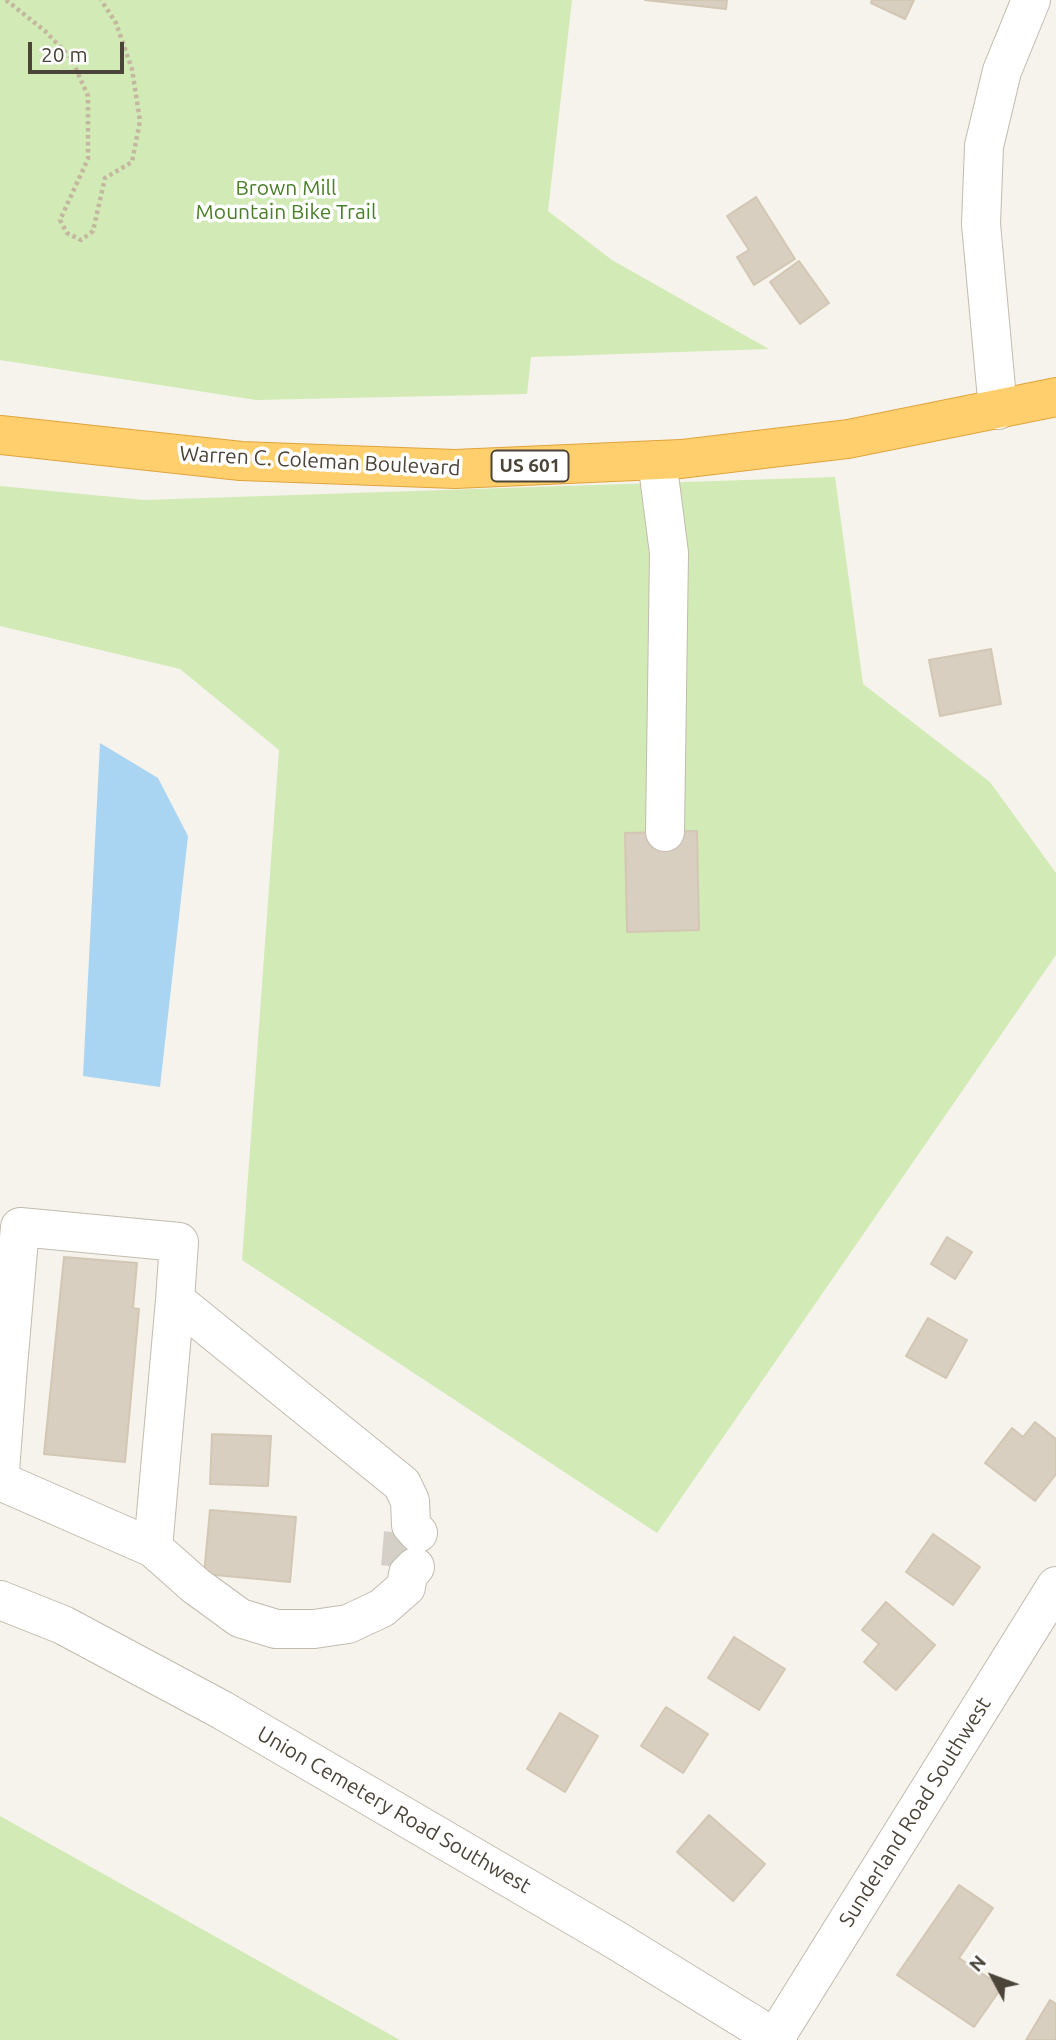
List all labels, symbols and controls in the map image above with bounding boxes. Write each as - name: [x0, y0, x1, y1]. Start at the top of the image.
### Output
- scale bar: [32, 28, 128, 72]
- text: 20 m: [41, 42, 88, 66]
- park label: Brown Mill Mountain Bike Trail: [196, 175, 376, 225]
- street label: Warren C. Coleman Boulevard: [179, 441, 461, 481]
- road number: US 601: [491, 450, 568, 481]
- street label: Sunderland Road Southwest: [834, 1692, 996, 1932]
- street label: Union Cemetery Road Southwest: [253, 1721, 535, 1899]
- north arrow: [958, 1942, 1028, 2012]
- text: N: [964, 1951, 990, 1976]

